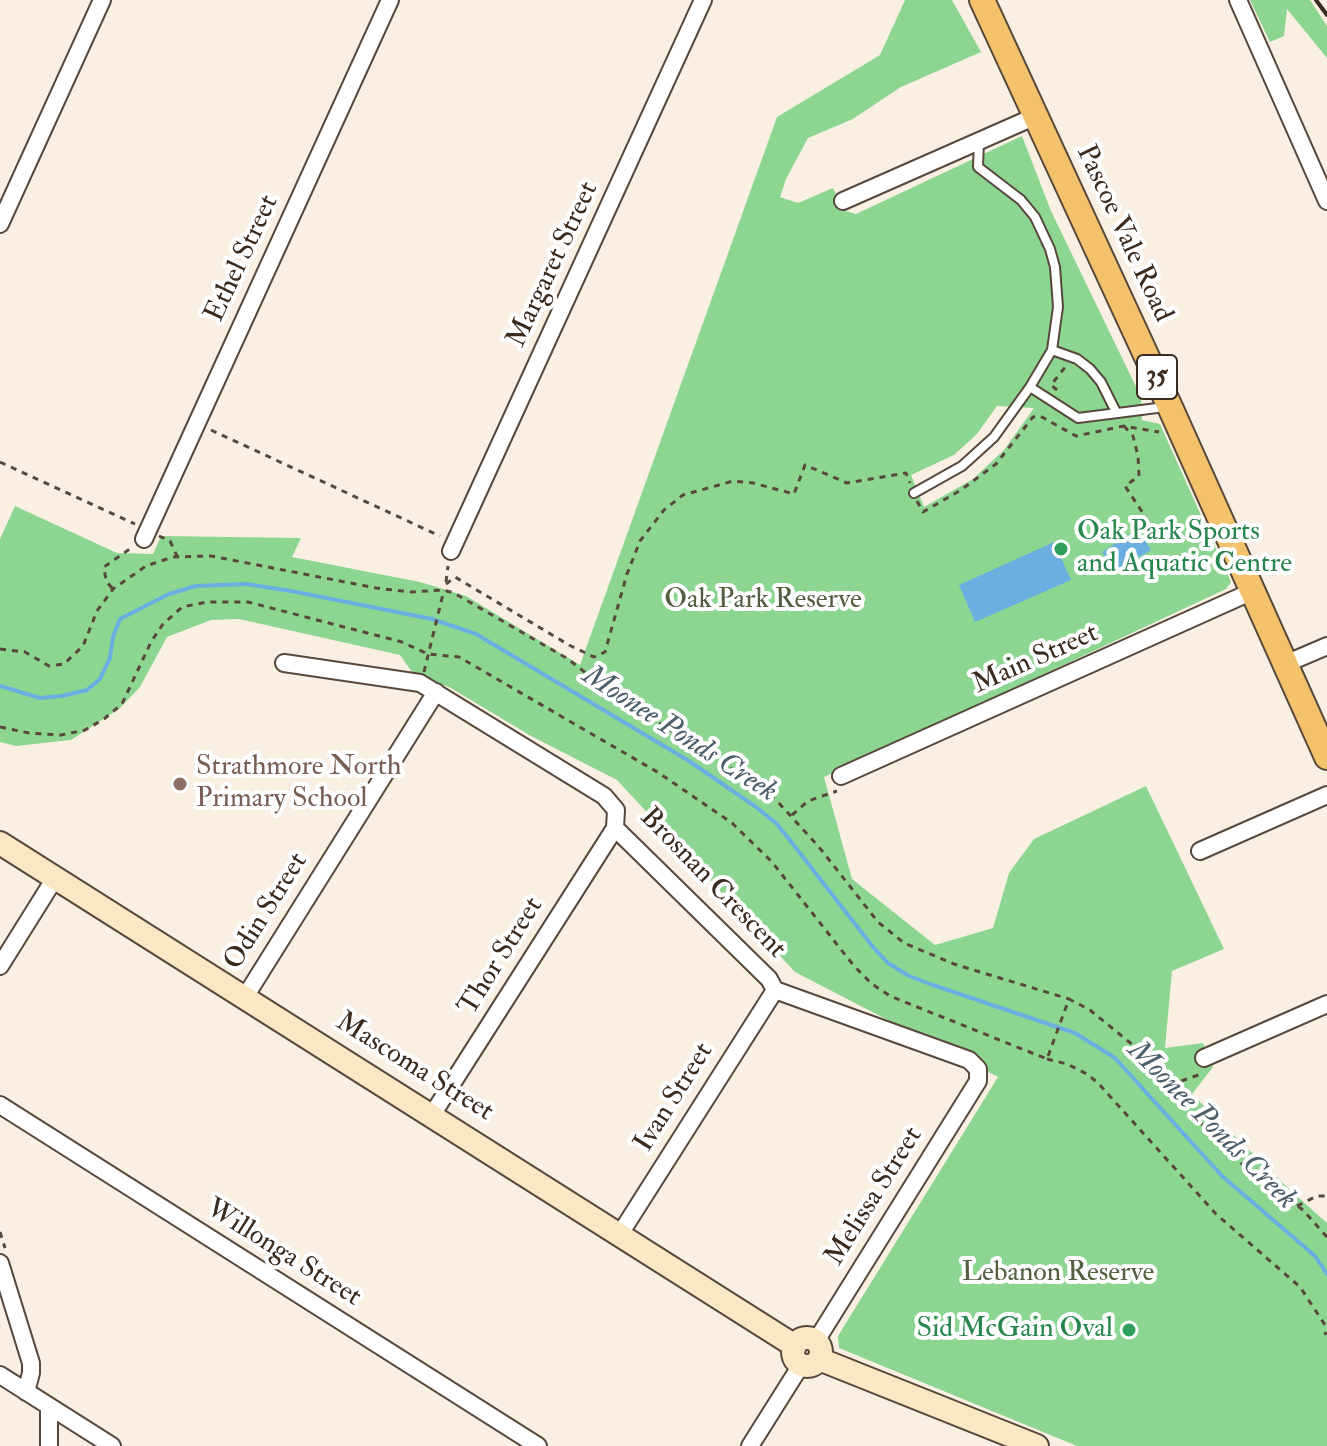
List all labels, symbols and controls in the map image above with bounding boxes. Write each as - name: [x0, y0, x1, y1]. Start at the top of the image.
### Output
- street label: Pascoe Vale Road: [1067, 140, 1179, 328]
- street label: Margaret Street: [501, 177, 607, 353]
- street label: Ethel Street: [199, 190, 287, 328]
- road number: 35: [1137, 355, 1177, 399]
- place label: Oak Park Sports and Aquatic Centre: [1077, 516, 1292, 582]
- marker: Oak Park Sports and Aquatic Centre: [1052, 540, 1070, 558]
- park label: Oak Park Reserve: [664, 584, 862, 618]
- street label: Main Street: [968, 617, 1104, 703]
- water label: Moonee Ponds Creek: [575, 659, 783, 811]
- place label: Strathmore North Primary School: [196, 751, 401, 817]
- marker: Strathmore North Primary School: [171, 775, 189, 793]
- street label: Brosnan Crescent: [632, 802, 792, 966]
- street label: Odin Street: [218, 847, 316, 977]
- street label: Thor Street: [453, 892, 551, 1022]
- street label: Mascoma Street: [329, 1006, 499, 1130]
- water label: Moonee Ponds Creek: [1119, 1034, 1303, 1218]
- street label: Ivan Street: [628, 1037, 722, 1159]
- street label: Melissa Street: [819, 1122, 931, 1272]
- street label: Willonga Street: [199, 1193, 367, 1315]
- park label: Lebanon Reserve: [962, 1257, 1154, 1291]
- place label: Sid McGain Oval: [916, 1313, 1113, 1347]
- marker: Sid McGain Oval: [1120, 1321, 1138, 1339]

